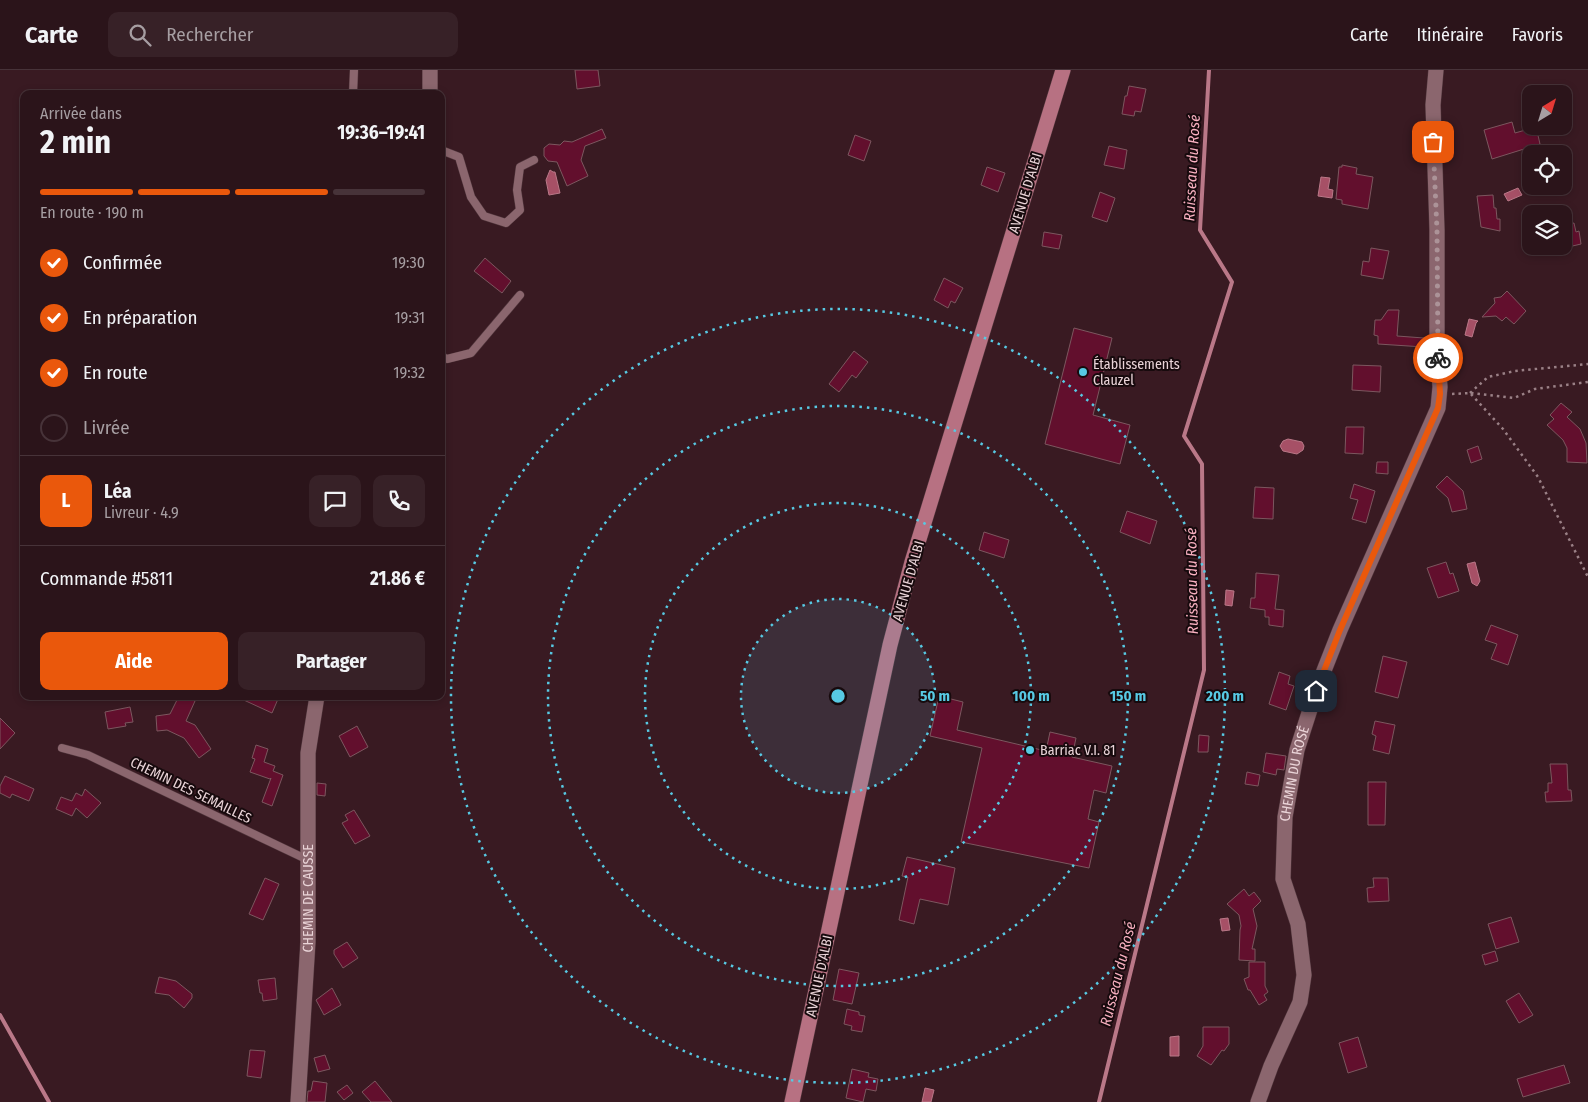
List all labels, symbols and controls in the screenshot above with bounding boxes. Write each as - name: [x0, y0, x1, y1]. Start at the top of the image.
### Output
- search box: [108, 12, 458, 57]
- text: Carte: [25, 21, 78, 49]
- icon: search: [126, 21, 154, 49]
- text: Rechercher: [166, 23, 253, 46]
- text: Carte: [1350, 24, 1388, 46]
- text: Itinéraire: [1416, 24, 1484, 46]
- text: Favoris: [1512, 24, 1563, 46]
- north arrow: [1522, 85, 1572, 135]
- map controls: [1522, 85, 1572, 255]
- text: Arrivée dans: [40, 104, 122, 123]
- water label: Ruisseau du Rosé: [1180, 114, 1204, 222]
- text: 19:36–19:41: [337, 121, 425, 144]
- pin: [1412, 121, 1454, 163]
- text: 2 min: [40, 123, 111, 161]
- icon: bag: [1419, 128, 1447, 156]
- button: locate: [1522, 145, 1572, 195]
- street label: AVENUE D'ALBI: [1005, 151, 1046, 235]
- text: En route · 190 m: [40, 203, 144, 222]
- button: layers: [1522, 205, 1572, 255]
- icon: check: [40, 249, 68, 277]
- text: Confirmée: [83, 251, 162, 274]
- text: 19:30: [392, 253, 425, 272]
- icon: check: [40, 304, 68, 332]
- text: En préparation: [83, 306, 197, 329]
- text: 19:31: [394, 308, 425, 327]
- courier: [1413, 333, 1463, 383]
- icon: bike: [1424, 344, 1452, 372]
- place label: Établissements Clauzel: [1093, 355, 1180, 389]
- icon: check: [40, 359, 68, 387]
- text: En route: [83, 361, 148, 384]
- text: 19:32: [393, 363, 425, 382]
- marker: Établissements Clauzel: [1077, 366, 1089, 378]
- text: Livrée: [83, 416, 130, 439]
- button: chat: [309, 475, 361, 527]
- button: phone: [373, 475, 425, 527]
- text: Léa: [104, 480, 131, 503]
- text: L: [62, 489, 70, 512]
- text: Livreur · 4.9: [104, 503, 179, 522]
- water label: Ruisseau du Rosé: [1182, 528, 1202, 634]
- street label: AVENUE D'ALBI: [889, 539, 928, 623]
- text: Commande #5811: [40, 567, 173, 590]
- text: 21.86 €: [370, 567, 425, 590]
- button: Aide: [40, 632, 228, 690]
- button: Partager: [238, 632, 425, 690]
- pin: [1295, 670, 1337, 712]
- icon: home: [1302, 677, 1330, 705]
- centre of rings: [829, 687, 847, 705]
- text: 50 m: [920, 687, 950, 705]
- text: 100 m: [1012, 687, 1050, 705]
- text: 150 m: [1110, 687, 1146, 705]
- text: 200 m: [1205, 687, 1244, 705]
- street label: CHEMIN DU ROSÉ: [1277, 723, 1313, 822]
- place label: Barriac V.I. 81: [1040, 742, 1115, 759]
- marker: Barriac V.I. 81: [1024, 744, 1036, 756]
- street label: CHEMIN DES SEMAILLES: [127, 754, 254, 827]
- street label: CHEMIN DE CAUSSE: [299, 844, 317, 953]
- water label: Ruisseau du Rosé: [1096, 920, 1140, 1028]
- street label: AVENUE D'ALBI: [803, 934, 836, 1018]

